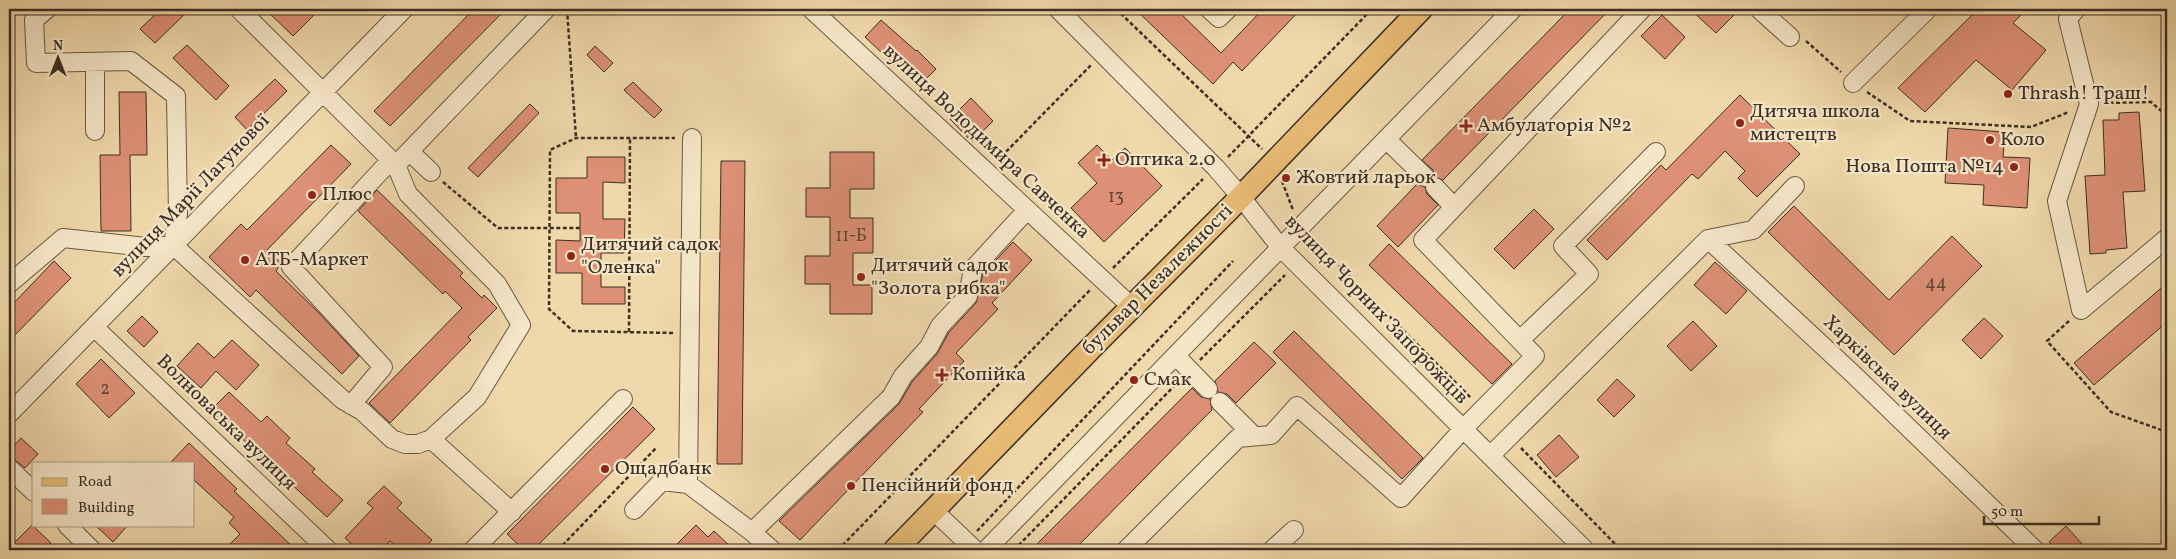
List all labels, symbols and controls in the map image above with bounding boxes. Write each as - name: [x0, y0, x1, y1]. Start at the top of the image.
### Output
- north arrow: [32, 32, 82, 82]
- text: N: [53, 37, 63, 56]
- street label: вулиця Володимира Савченка: [876, 38, 1096, 246]
- place label: Thrash! Траш!: [2018, 80, 2149, 108]
- marker: Thrash! Траш!: [2002, 88, 2014, 100]
- place label: Дитяча школа мистецтв: [1750, 98, 1880, 149]
- street label: вулиця Марії Лагунової: [105, 108, 277, 284]
- place label: Амбулаторія №2: [1477, 112, 1632, 140]
- marker: Дитяча школа мистецтв: [1734, 117, 1746, 129]
- marker: Амбулаторія №2: [1459, 119, 1473, 133]
- place label: Коло: [2000, 126, 2045, 154]
- marker: Коло: [1984, 134, 1996, 146]
- place label: Оптика 2.0: [1115, 146, 1215, 174]
- marker: Оптика 2.0: [1097, 153, 1111, 167]
- place label: Нова Пошта №14: [1845, 153, 2004, 181]
- marker: Нова Пошта №14: [2008, 161, 2020, 173]
- place label: Жовтий ларьок: [1296, 164, 1436, 192]
- marker: Жовтий ларьок: [1280, 172, 1292, 184]
- place label: Плюс: [322, 181, 372, 209]
- house number: 13: [1108, 185, 1124, 210]
- marker: Плюс: [306, 189, 318, 201]
- street label: бульвар Незалежності: [1076, 198, 1240, 362]
- street label: вулиця Чорних Запорожців: [1278, 209, 1474, 411]
- house number: 11-Б: [835, 224, 867, 249]
- place label: Дитячий садок "Оленка": [581, 231, 719, 282]
- place label: АТБ-Маркет: [255, 246, 368, 274]
- marker: Дитячий садок "Оленка": [565, 250, 577, 262]
- place label: Дитячий садок "Золота рибка": [871, 252, 1009, 303]
- marker: АТБ-Маркет: [239, 254, 251, 266]
- marker: Дитячий садок "Золота рибка": [855, 271, 867, 283]
- house number: 44: [1925, 271, 1947, 296]
- street label: Харківська вулиця: [1816, 309, 1958, 447]
- street label: Волноваська вулиця: [149, 348, 303, 498]
- place label: Копійка: [952, 361, 1026, 389]
- place label: Смак: [1144, 366, 1192, 394]
- marker: Копійка: [936, 369, 948, 381]
- marker: Смак: [1128, 374, 1140, 386]
- house number: 2: [100, 377, 110, 402]
- place label: Ощадбанк: [615, 455, 712, 483]
- legend: [32, 462, 195, 526]
- marker: Ощадбанк: [599, 463, 611, 475]
- text: Road: [78, 472, 112, 493]
- place label: Пенсійний фонд: [861, 472, 1013, 500]
- marker: Пенсійний фонд: [845, 480, 857, 492]
- scale bar: [1984, 494, 2098, 526]
- text: Building: [78, 498, 135, 519]
- text: 50 m: [1991, 502, 2023, 523]

